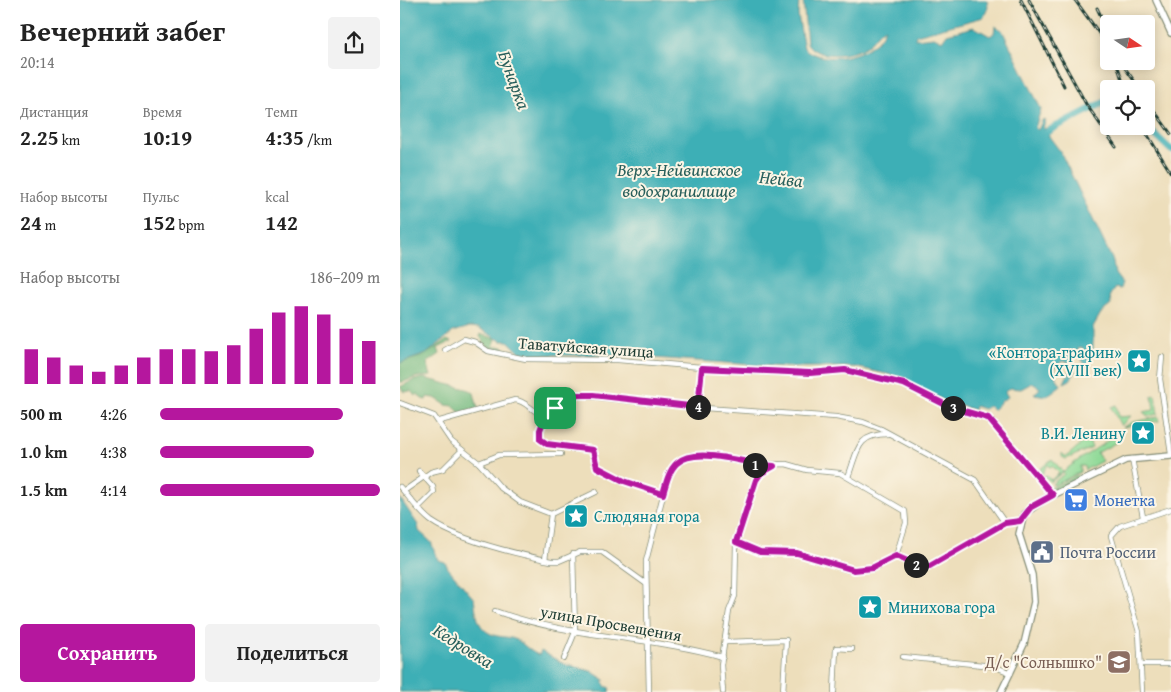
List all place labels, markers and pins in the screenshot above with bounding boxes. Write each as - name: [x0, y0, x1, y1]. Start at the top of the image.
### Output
- place label: «Контора-графин» (XVIII век): [989, 340, 1122, 382]
- place icon: «Контора-графин» (XVIII век): [1126, 348, 1152, 374]
- pin: [534, 387, 576, 429]
- pin: 4: [686, 394, 710, 420]
- pin: 3: [940, 396, 966, 420]
- place icon: В.И. Ленину: [1130, 420, 1156, 446]
- place label: В.И. Ленину: [1041, 421, 1126, 445]
- pin: 1: [742, 452, 768, 478]
- supermarket icon: Монетка: [1063, 487, 1089, 513]
- place label: Монетка: [1094, 488, 1156, 512]
- place icon: Слюдяная гора: [563, 503, 589, 529]
- place label: Слюдяная гора: [594, 504, 700, 528]
- public building icon: Почта России: [1029, 539, 1055, 565]
- place label: Почта России: [1060, 540, 1156, 564]
- pin: 2: [904, 552, 928, 578]
- place icon: Минихова гора: [857, 594, 883, 620]
- place label: Минихова гора: [888, 595, 996, 619]
- school or university icon: Д/с "Солнышко": [1106, 649, 1132, 675]
- place label: Д/с "Солнышко": [984, 650, 1102, 674]

